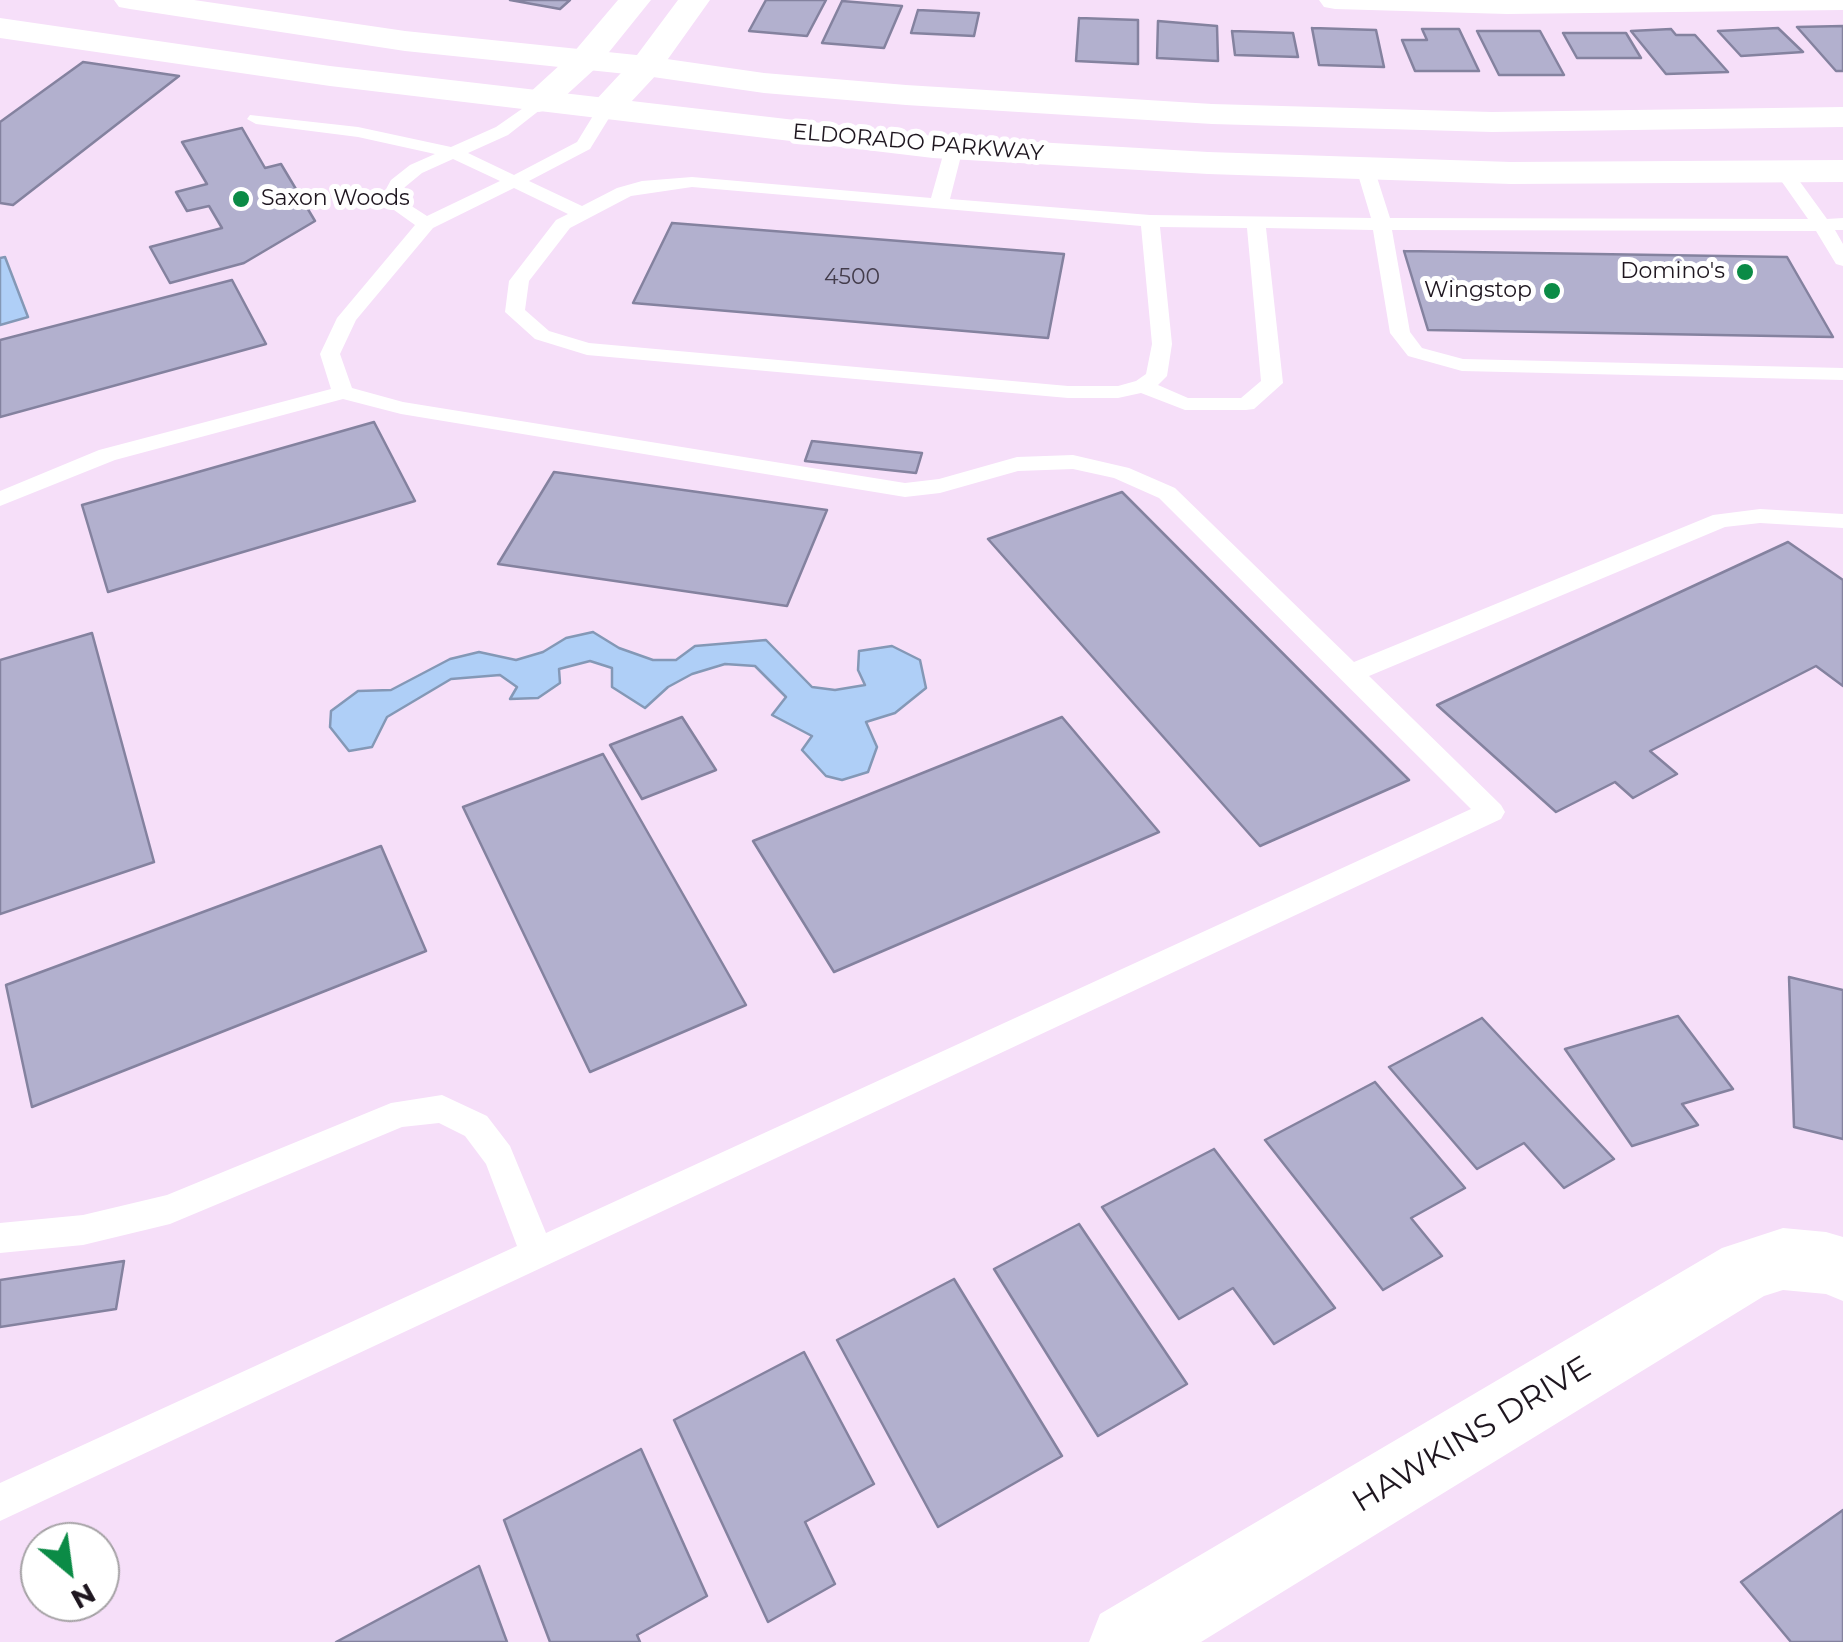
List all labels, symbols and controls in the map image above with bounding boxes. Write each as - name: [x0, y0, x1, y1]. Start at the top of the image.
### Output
- street label: ELDORADO PARKWAY: [791, 119, 1045, 167]
- place label: Saxon Woods: [261, 186, 410, 212]
- marker: Saxon Woods: [230, 188, 252, 210]
- place label: Domino's: [1620, 259, 1725, 285]
- marker: Domino's: [1734, 261, 1756, 283]
- house number: 4500: [824, 265, 880, 291]
- place label: Wingstop: [1424, 278, 1532, 304]
- marker: Wingstop: [1541, 280, 1563, 302]
- street label: HAWKINS DRIVE: [1346, 1349, 1598, 1521]
- north arrow: [20, 1522, 120, 1622]
- text: N: [65, 1576, 102, 1617]

